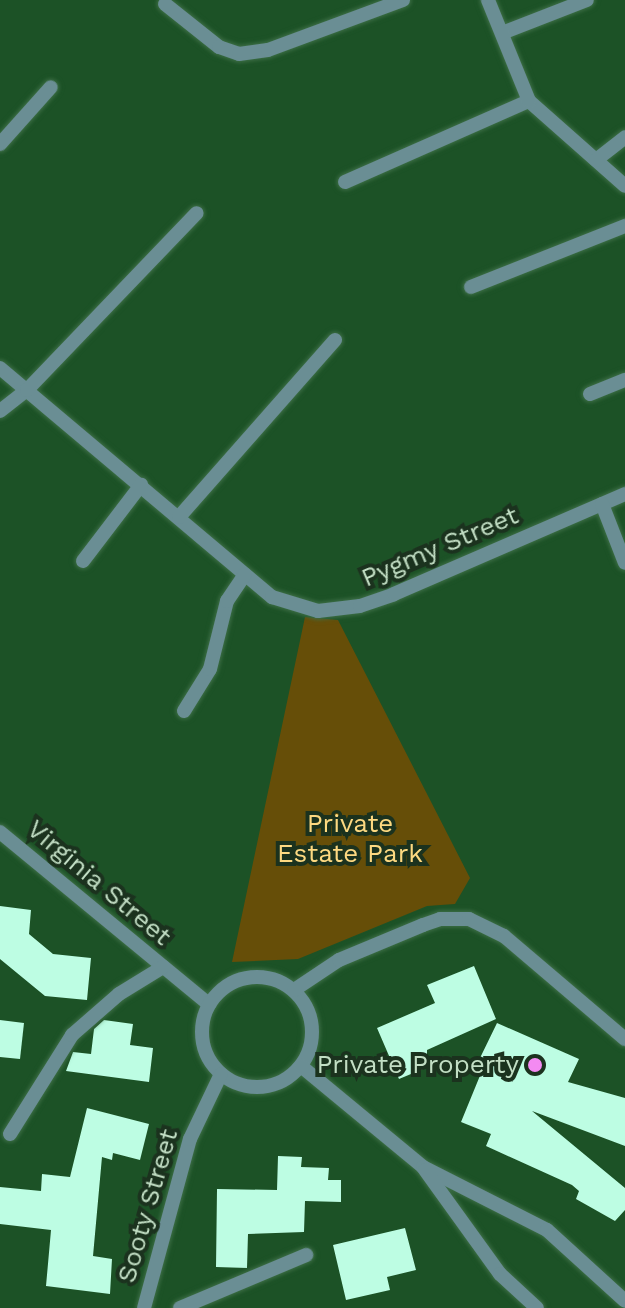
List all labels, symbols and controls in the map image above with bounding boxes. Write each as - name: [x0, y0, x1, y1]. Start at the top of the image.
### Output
- street label: Pygmy Street: [357, 500, 523, 594]
- park label: Private Estate Park: [277, 808, 423, 870]
- street label: Virginia Street: [20, 813, 178, 953]
- place label: Private Property: [316, 1049, 519, 1081]
- marker: Private Property: [526, 1056, 544, 1074]
- street label: Sooty Street: [111, 1125, 185, 1287]

